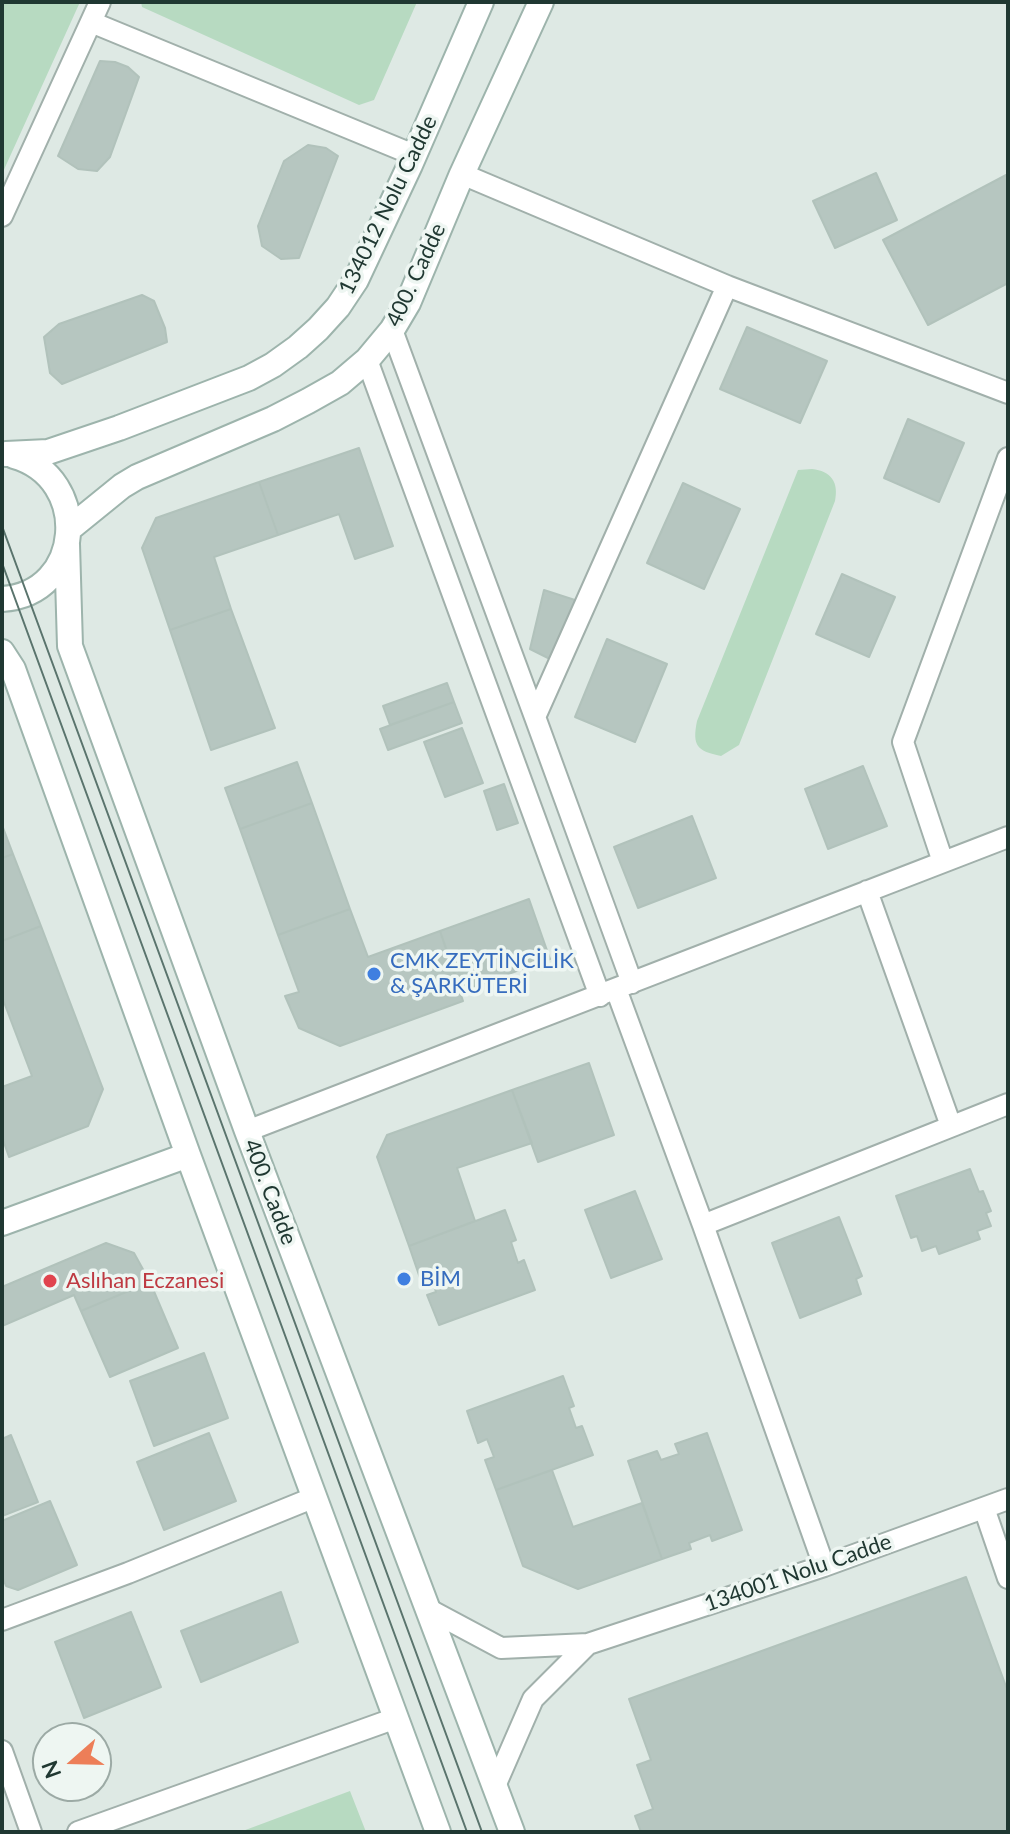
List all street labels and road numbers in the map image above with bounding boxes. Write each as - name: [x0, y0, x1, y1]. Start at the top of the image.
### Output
- street label: 134012 Nolu Cadde: [333, 111, 443, 299]
- street label: 400. Cadde: [381, 219, 451, 331]
- street label: 400. Cadde: [238, 1135, 302, 1249]
- street label: 134001 Nolu Cadde: [701, 1529, 895, 1617]

